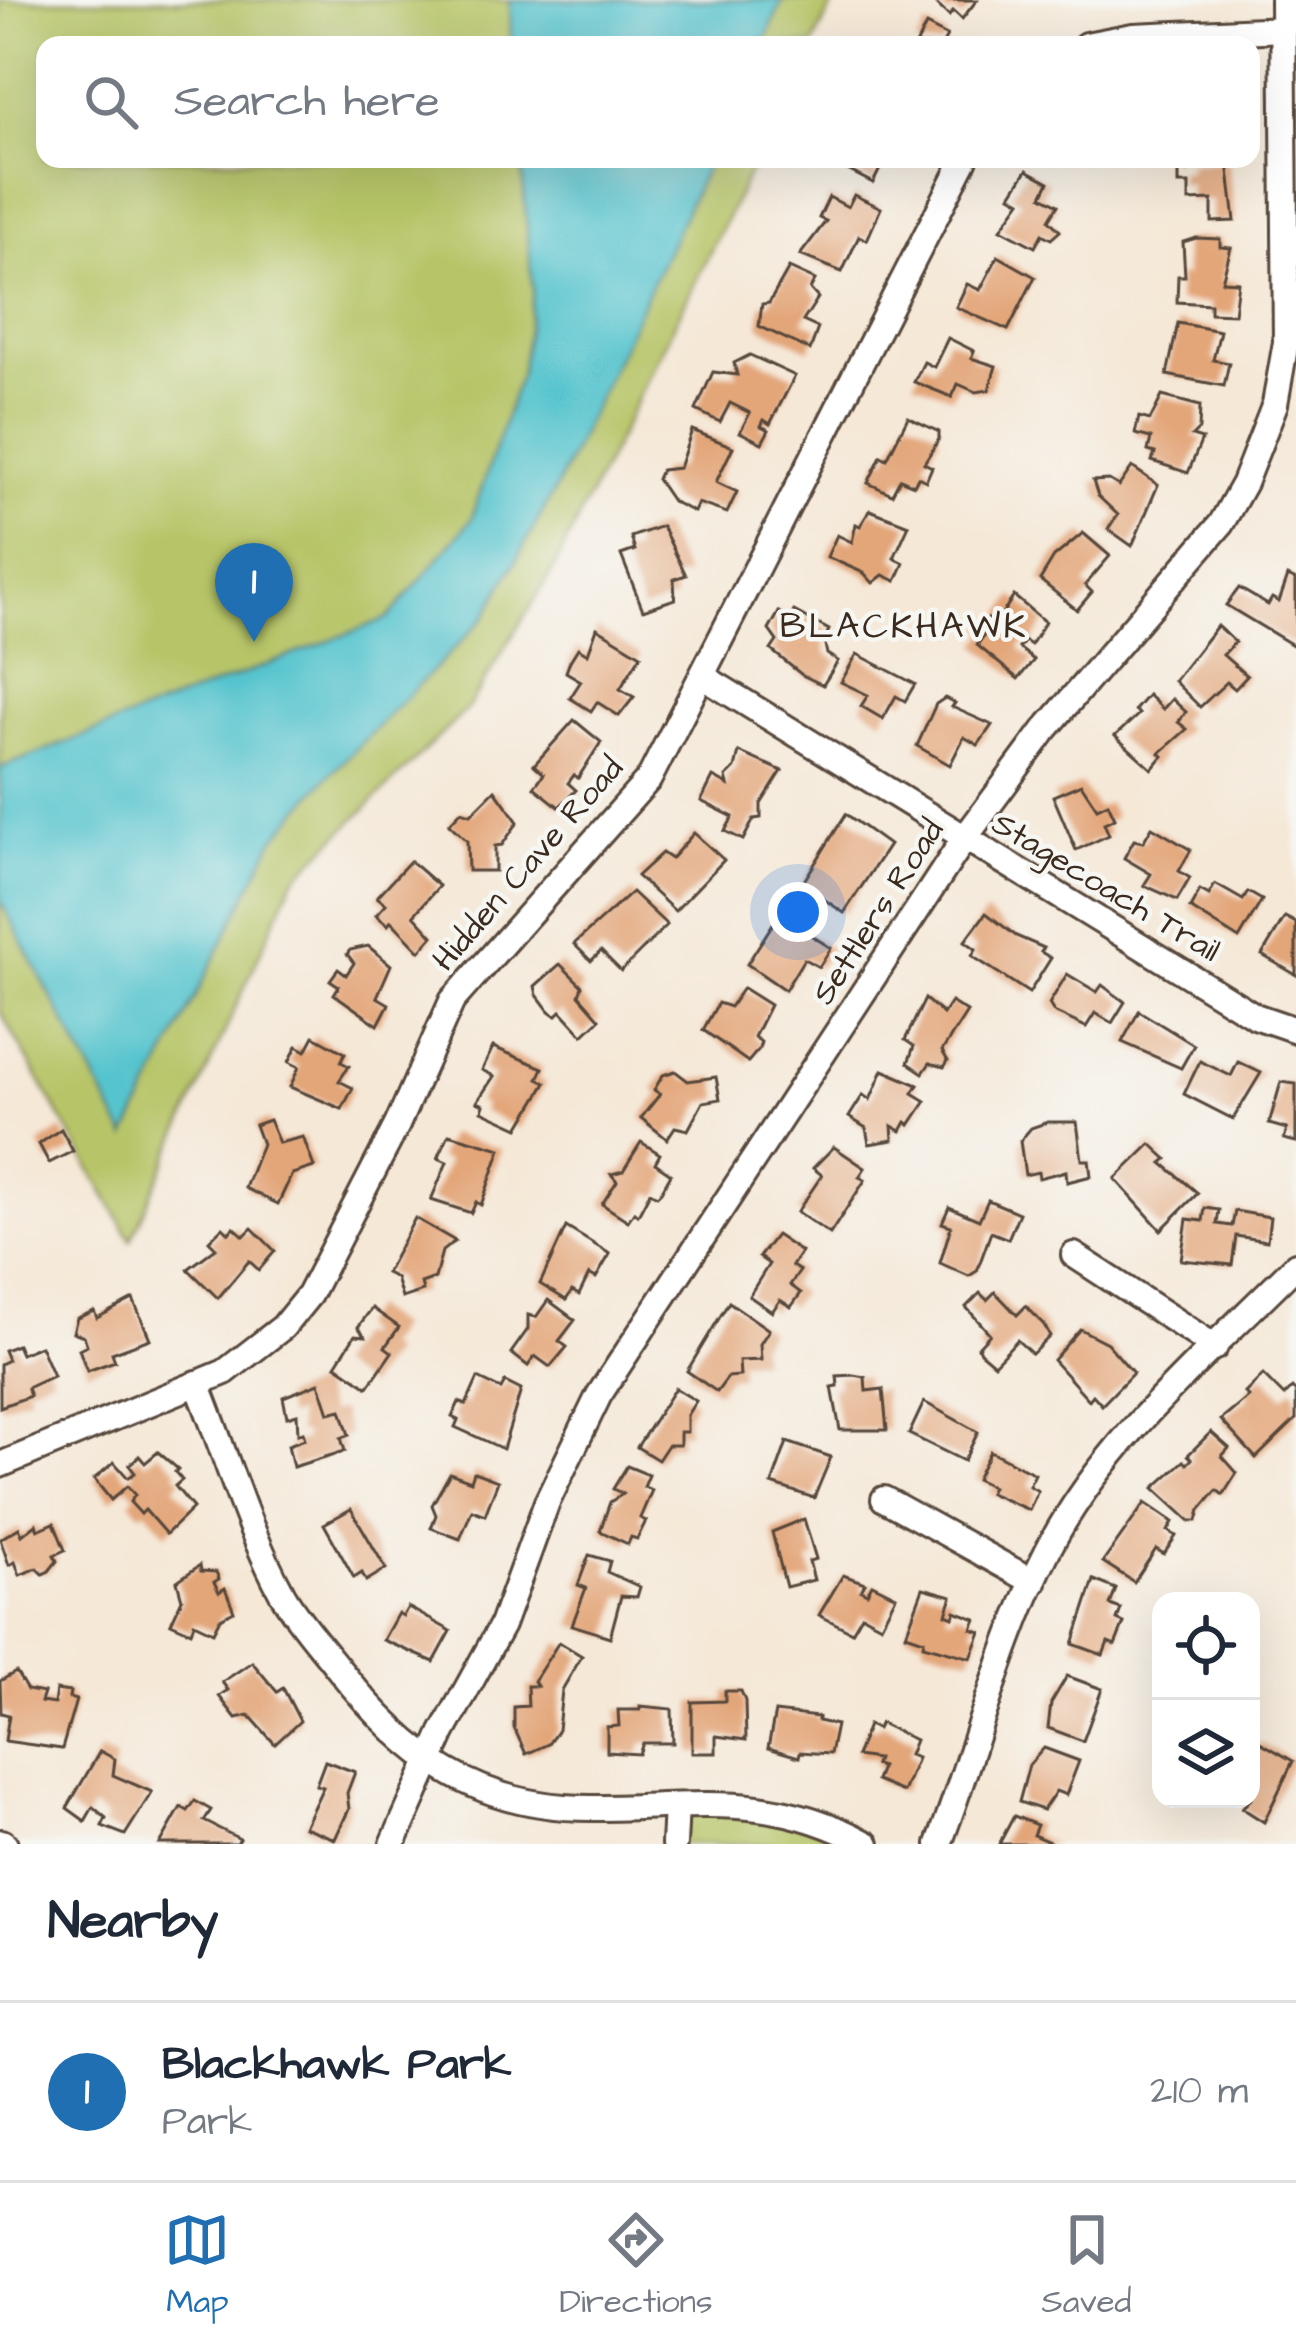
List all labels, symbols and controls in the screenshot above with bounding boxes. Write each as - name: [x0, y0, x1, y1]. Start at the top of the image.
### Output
- search box: [36, 36, 1260, 168]
- icon: search: [78, 69, 144, 135]
- text: Search here: [174, 71, 440, 133]
- pin: 1: [215, 543, 293, 642]
- district label: BLACKHAWK: [780, 601, 1028, 652]
- street label: Hidden Cave Road: [422, 747, 634, 981]
- street label: Stagecoach Trail: [982, 801, 1229, 975]
- street label: Settlers Road: [801, 810, 955, 1014]
- your location: [768, 882, 828, 942]
- map controls: [1152, 1592, 1260, 1808]
- button: locate: [1152, 1592, 1260, 1700]
- button: layers: [1152, 1700, 1260, 1808]
- text: Nearby: [48, 1887, 218, 1958]
- text: Blackhawk Park: [162, 2034, 511, 2096]
- text: 1: [85, 2065, 90, 2119]
- text: 210 m: [1150, 2065, 1248, 2119]
- text: Park: [162, 2096, 252, 2150]
- tab: Map: [164, 2207, 230, 2325]
- tab: Directions: [559, 2207, 713, 2325]
- tab: Saved: [1042, 2207, 1132, 2325]

